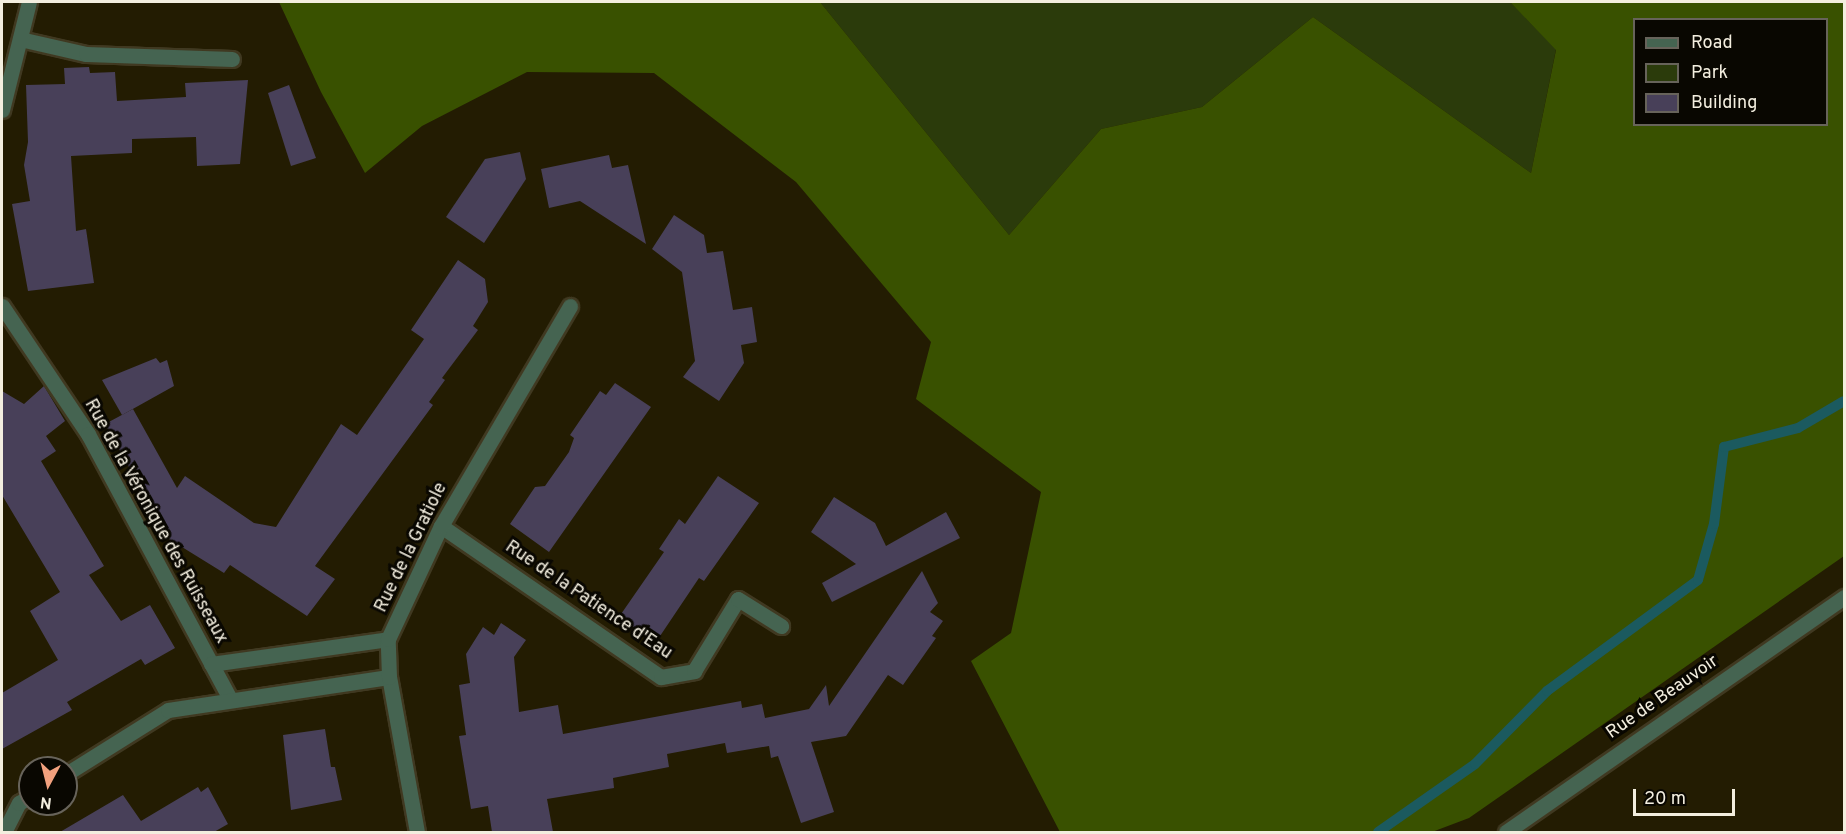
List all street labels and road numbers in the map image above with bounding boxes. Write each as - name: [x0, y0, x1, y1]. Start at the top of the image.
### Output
- street label: Rue de la Véronique des Ruisseaux: [78, 396, 232, 648]
- street label: Rue de la Gratiole: [371, 480, 453, 616]
- street label: Rue de la Patience d'Eau: [500, 537, 676, 665]
- street label: Rue de Beauvoir: [1603, 651, 1723, 745]

